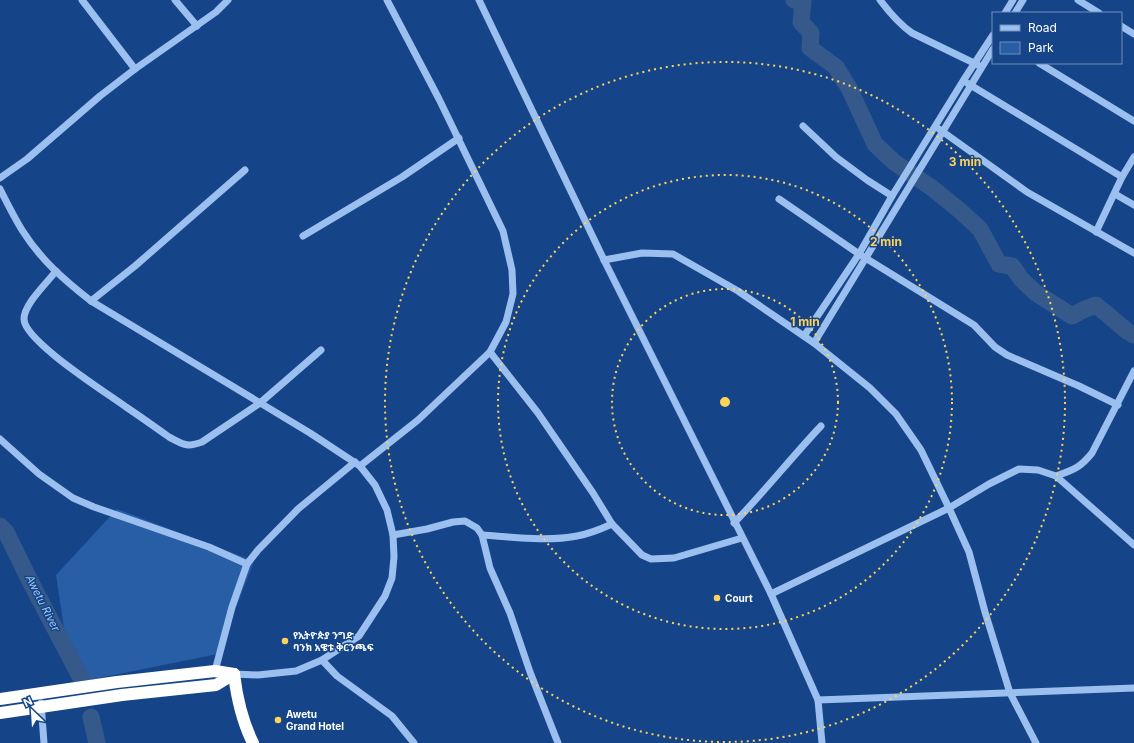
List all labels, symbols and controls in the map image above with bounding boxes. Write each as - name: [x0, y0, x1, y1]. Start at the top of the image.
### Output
- legend: [992, 12, 1122, 64]
- text: Road: [1028, 20, 1057, 35]
- text: Park: [1028, 40, 1054, 55]
- text: 3 min: [949, 154, 981, 169]
- text: 2 min: [870, 234, 902, 249]
- text: 1 min: [790, 314, 820, 329]
- centre of rings: [718, 395, 732, 409]
- water label: Awetu River: [22, 572, 64, 634]
- place label: Court: [725, 592, 753, 604]
- marker: Court: [712, 593, 722, 603]
- place label: የኢትዮጵያ ንግድ ባንክ አዌቱ ቅርንጫፍ: [293, 629, 374, 653]
- marker: የኢትዮጵያ ንግድ ባንክ አዌቱ ቅርንጫፍ: [280, 636, 290, 646]
- north arrow: [12, 691, 52, 731]
- text: N: [21, 694, 35, 710]
- place label: Awetu Grand Hotel: [286, 708, 344, 732]
- marker: Awetu Grand Hotel: [273, 715, 283, 725]

